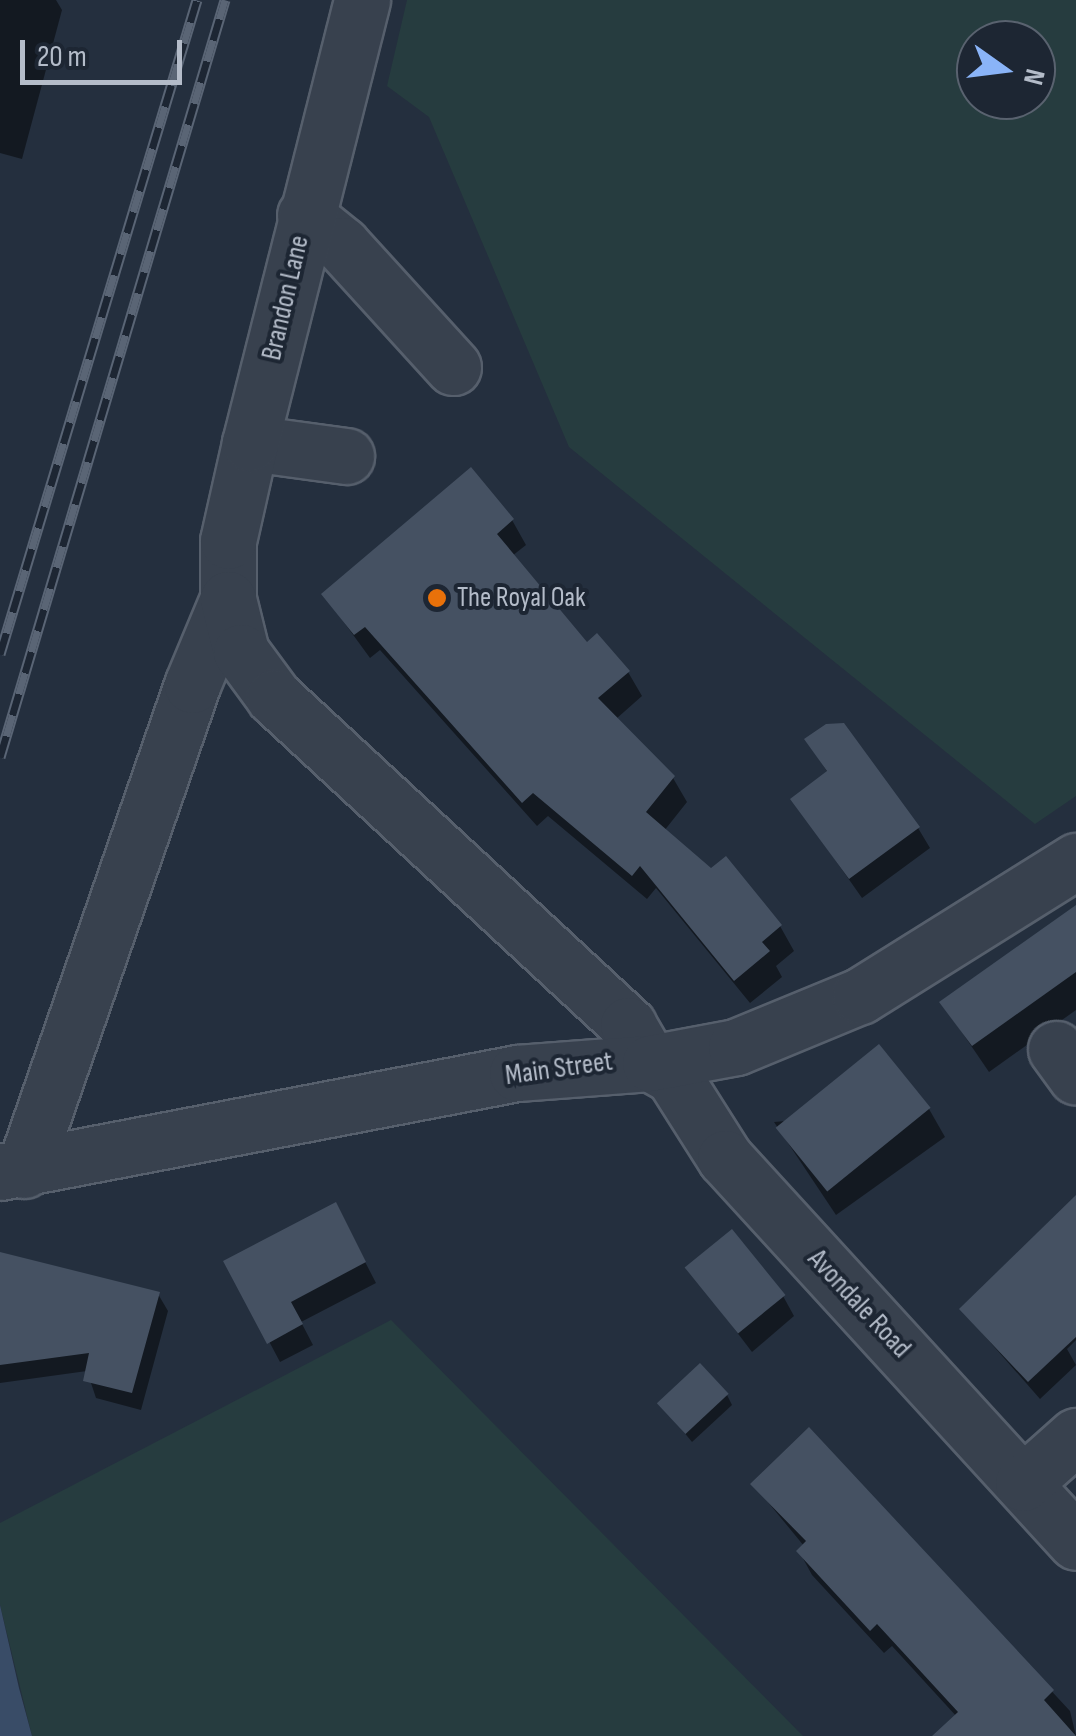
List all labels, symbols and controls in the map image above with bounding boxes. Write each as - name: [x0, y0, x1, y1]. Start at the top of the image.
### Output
- scale bar: [25, 20, 188, 82]
- north arrow: [956, 20, 1056, 120]
- text: 20 m: [37, 39, 87, 75]
- text: N: [1016, 66, 1051, 88]
- street label: Brandon Lane: [255, 232, 317, 364]
- place label: The Royal Oak: [457, 581, 586, 615]
- marker: The Royal Oak: [426, 587, 448, 609]
- street label: Main Street: [503, 1045, 615, 1093]
- street label: Avondale Road: [800, 1243, 918, 1365]

